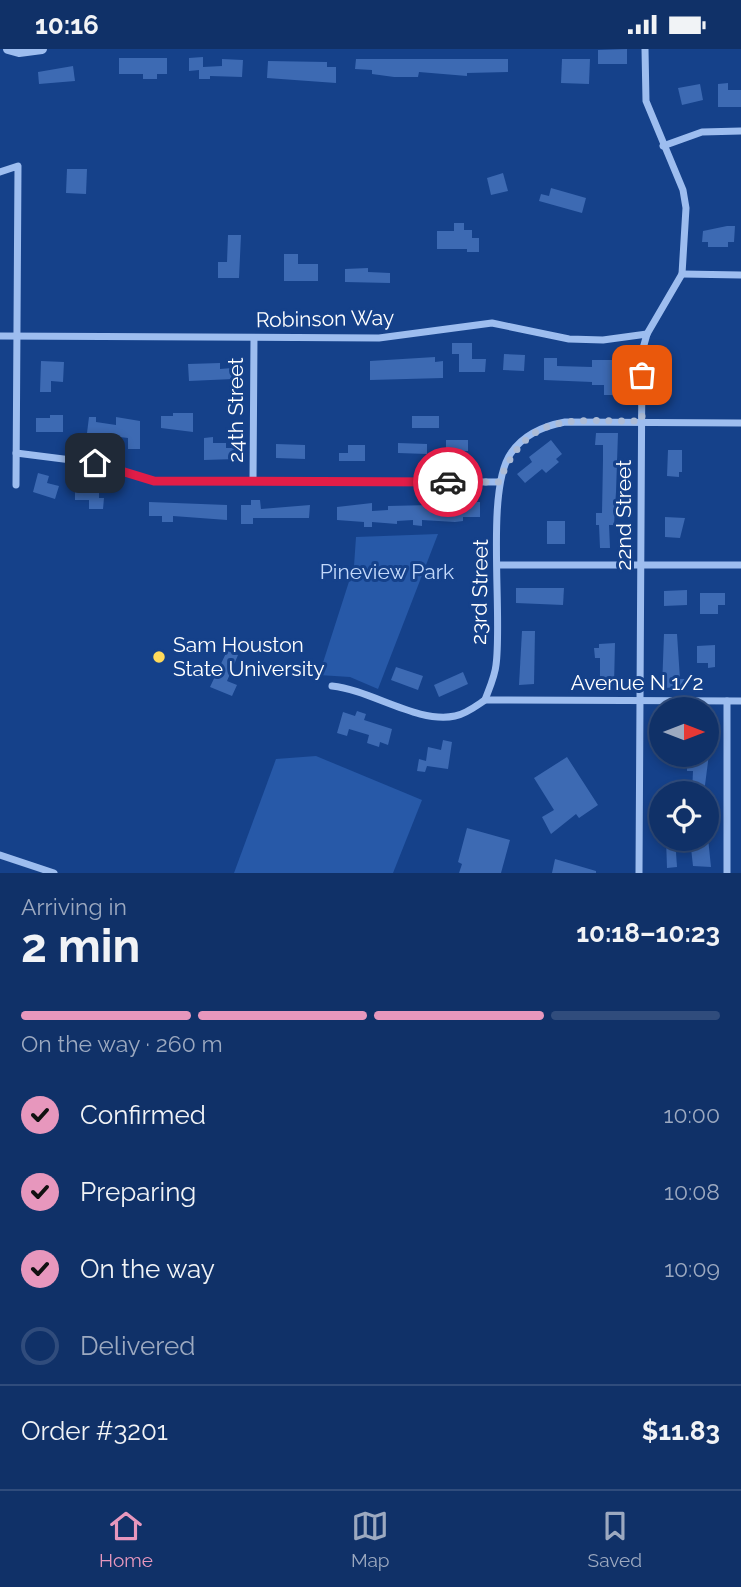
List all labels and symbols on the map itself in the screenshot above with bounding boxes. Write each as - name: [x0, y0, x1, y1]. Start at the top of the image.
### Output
- street label: Robinson Way: [256, 305, 394, 332]
- pin: [612, 345, 672, 405]
- street label: 24th Street: [223, 357, 248, 463]
- pin: [65, 433, 125, 493]
- courier: [413, 447, 483, 517]
- street label: 22nd Street: [611, 460, 636, 570]
- street label: 23rd Street: [466, 539, 493, 645]
- park label: Pineview Park: [320, 559, 454, 584]
- place label: Sam Houston State University: [173, 632, 325, 681]
- marker: Sam Houston State University: [151, 649, 167, 665]
- street label: Avenue N 1/2: [571, 670, 703, 695]
- north arrow: [649, 697, 719, 767]

